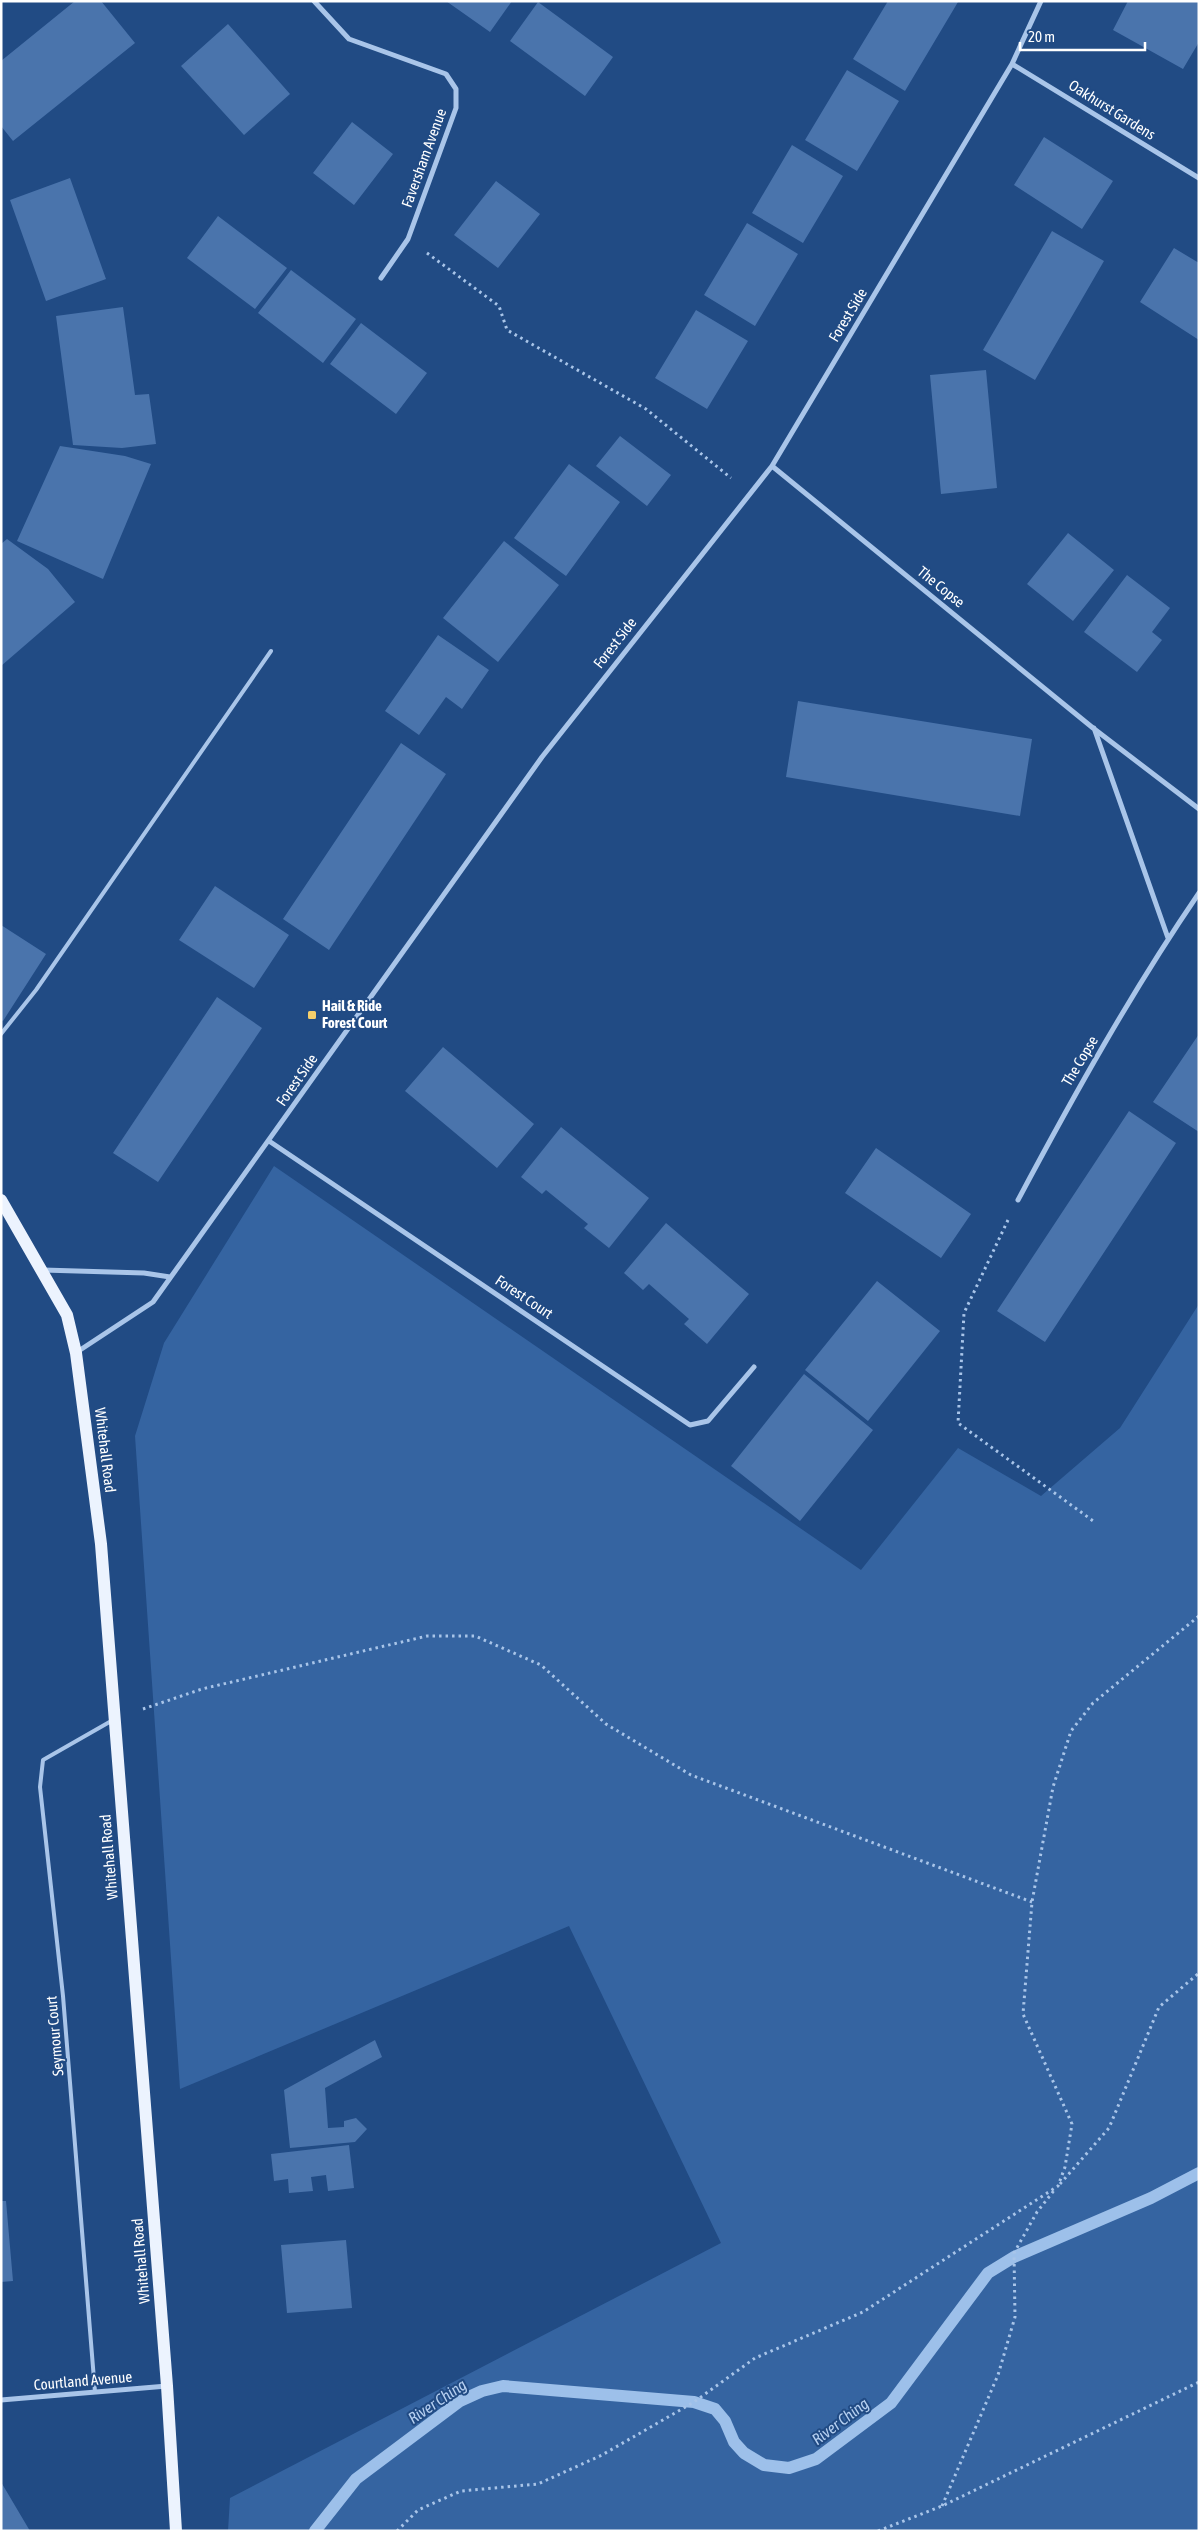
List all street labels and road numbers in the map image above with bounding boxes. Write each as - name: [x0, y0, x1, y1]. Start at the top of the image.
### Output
- street label: Oakhurst Gardens: [1066, 76, 1159, 143]
- street label: Faversham Avenue: [398, 106, 449, 210]
- street label: Forest Side: [825, 285, 870, 345]
- street label: The Copse: [914, 563, 968, 611]
- street label: Forest Side: [590, 614, 640, 671]
- street label: The Copse: [1058, 1032, 1101, 1089]
- street label: Forest Side: [273, 1050, 321, 1109]
- street label: Forest Court: [492, 1271, 556, 1322]
- street label: Whitehall Road: [92, 1406, 119, 1493]
- street label: Whitehall Road: [96, 1814, 121, 1900]
- street label: Seymour Court: [43, 1995, 66, 2077]
- street label: Whitehall Road: [128, 2218, 153, 2304]
- street label: Courtland Avenue: [33, 2368, 133, 2393]

